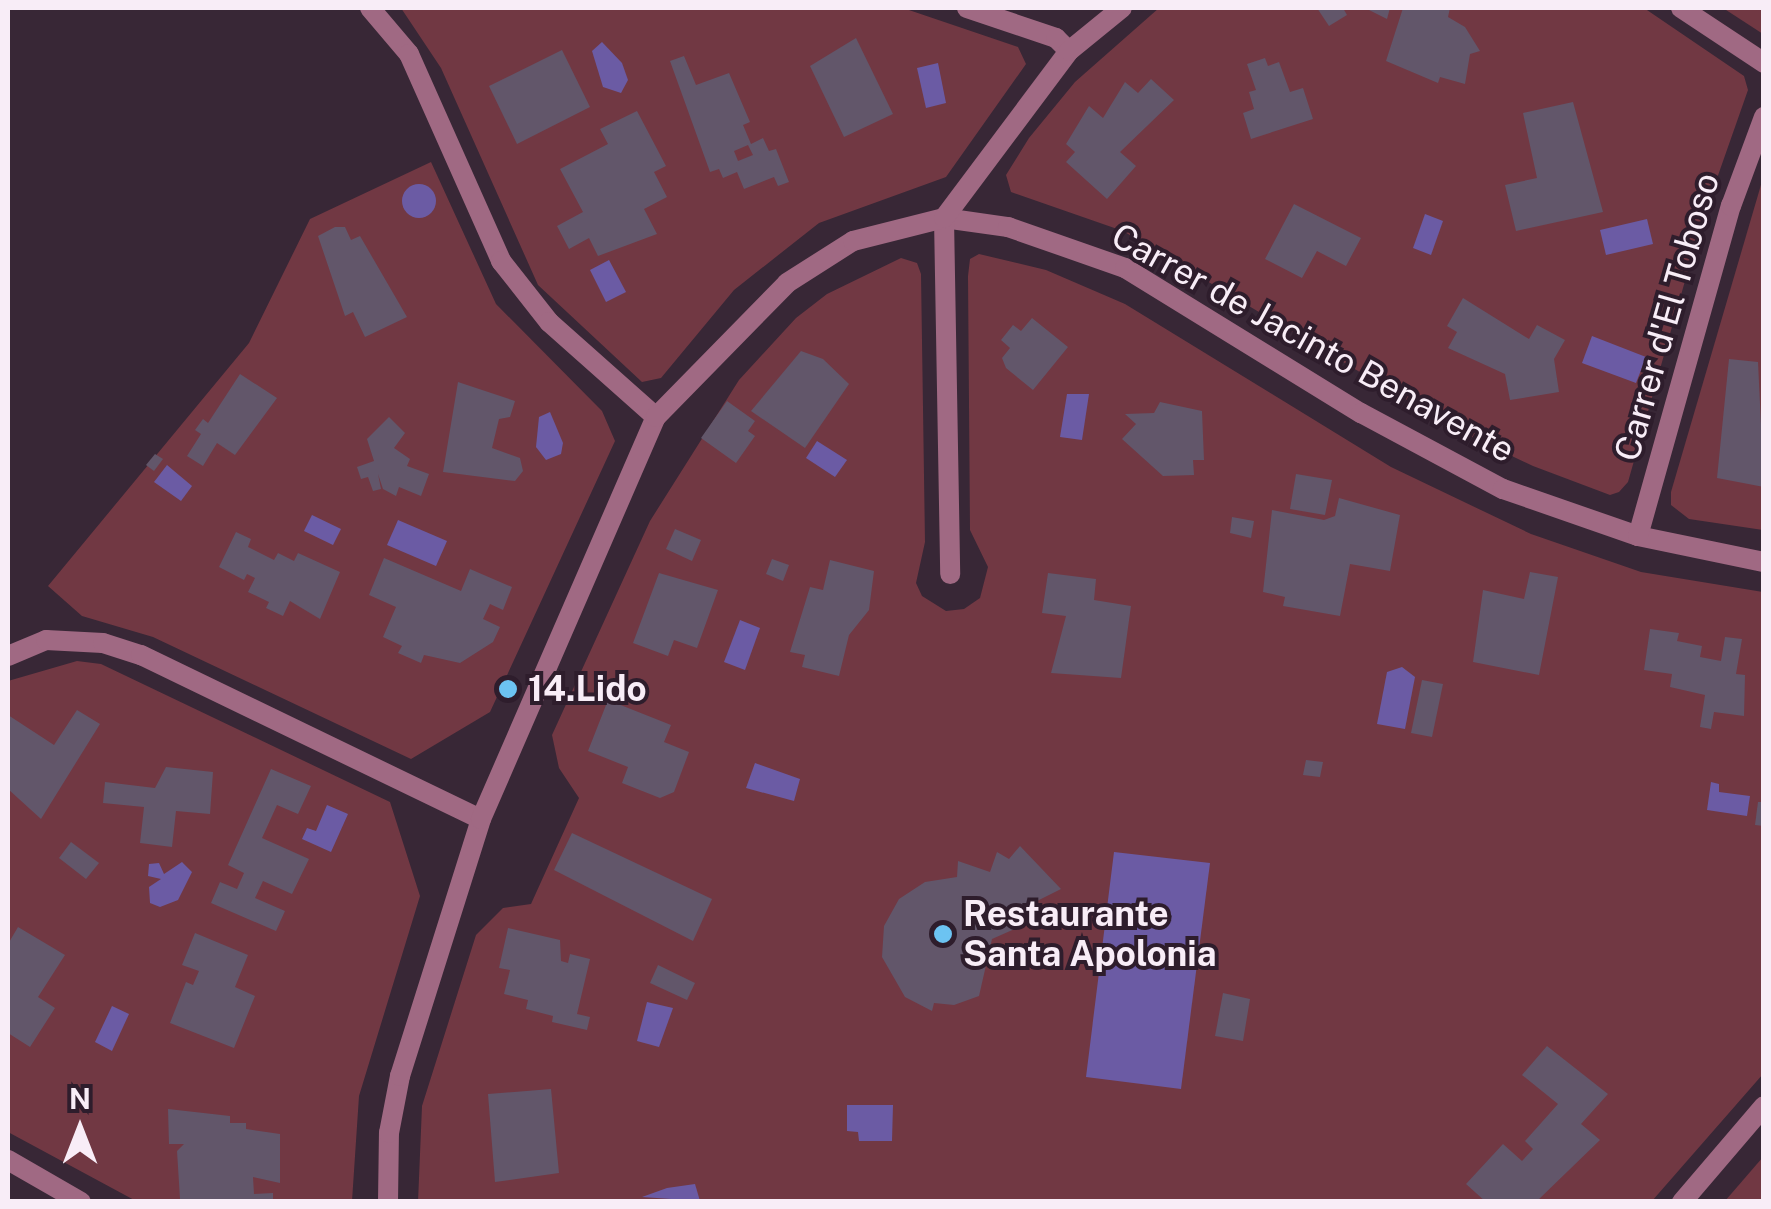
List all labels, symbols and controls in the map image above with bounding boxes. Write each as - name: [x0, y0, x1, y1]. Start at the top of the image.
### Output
- street label: Carrer d'El Toboso: [1606, 168, 1728, 466]
- street label: Carrer de Jacinto Benavente: [1104, 214, 1522, 472]
- place label: 14.Lido: [528, 668, 647, 710]
- marker: 14.Lido: [497, 678, 519, 700]
- place label: Restaurante Santa Apolonia: [963, 893, 1217, 975]
- marker: Restaurante Santa Apolonia: [932, 923, 954, 945]
- north arrow: [30, 1079, 130, 1179]
- text: N: [69, 1082, 91, 1115]

